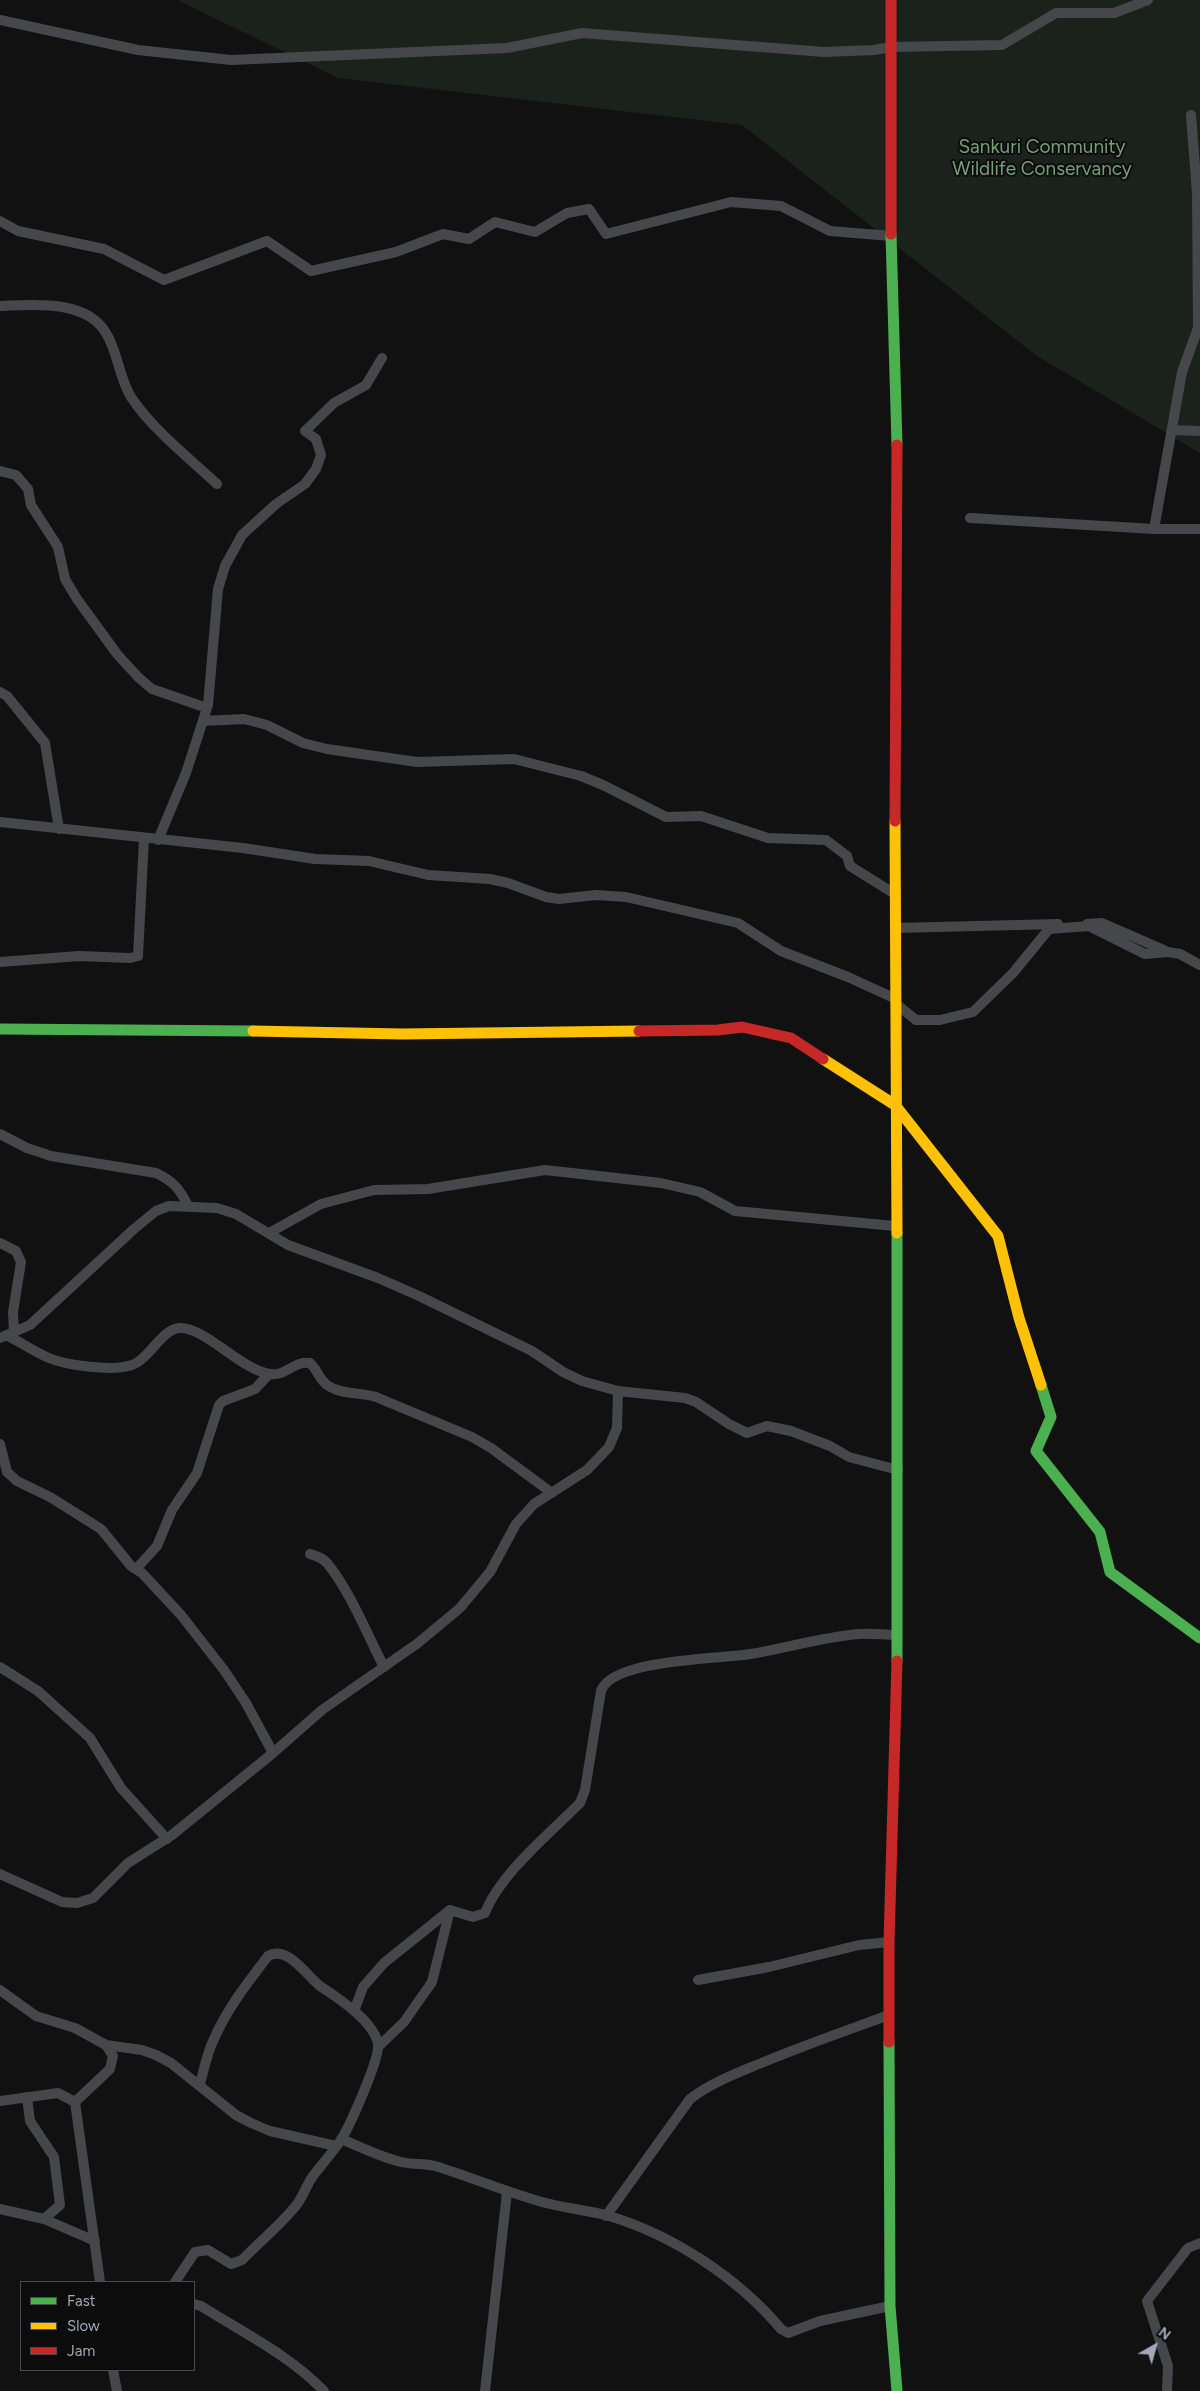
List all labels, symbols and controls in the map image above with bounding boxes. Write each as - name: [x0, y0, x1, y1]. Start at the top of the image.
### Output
- park label: Sankuri Community Wildlife Conservancy: [952, 136, 1132, 180]
- legend: [20, 2281, 195, 2371]
- text: Fast: [67, 2292, 95, 2310]
- text: Slow: [67, 2317, 100, 2335]
- north arrow: [1130, 2321, 1180, 2371]
- text: N: [1155, 2324, 1174, 2344]
- text: Jam: [67, 2342, 95, 2360]

